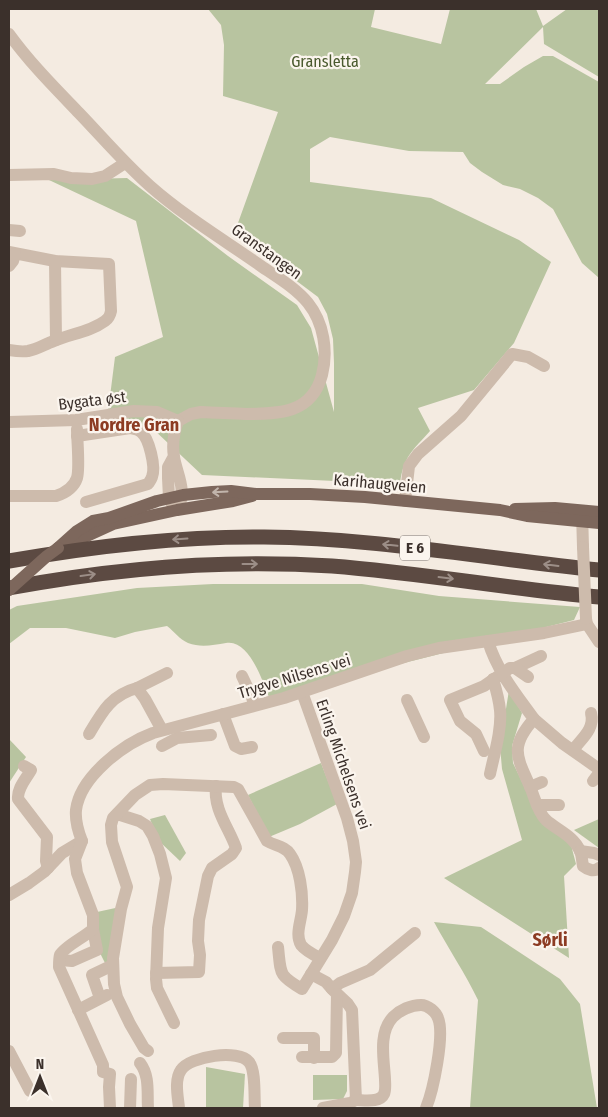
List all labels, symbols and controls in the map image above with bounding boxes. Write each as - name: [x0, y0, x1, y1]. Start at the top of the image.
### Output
- park label: Gransletta: [291, 52, 359, 71]
- street label: Granstangen: [228, 220, 306, 283]
- street label: Bygata øst: [57, 387, 128, 414]
- district label: Nordre Gran: [89, 414, 179, 436]
- street label: Karihaugveien: [333, 470, 427, 497]
- one-way arrow: [212, 487, 228, 496]
- one-way arrow: [173, 535, 189, 544]
- road number: E 6: [400, 536, 430, 560]
- one-way arrow: [382, 540, 398, 550]
- one-way arrow: [241, 559, 257, 569]
- one-way arrow: [543, 560, 559, 570]
- one-way arrow: [79, 570, 95, 580]
- one-way arrow: [437, 573, 453, 583]
- street label: Trygve Nilsens vei: [236, 650, 353, 703]
- street label: Erling Michelsens vei: [312, 697, 375, 832]
- district label: Sørli: [532, 929, 568, 951]
- north arrow: [15, 1052, 65, 1102]
- text: N: [36, 1056, 44, 1073]

